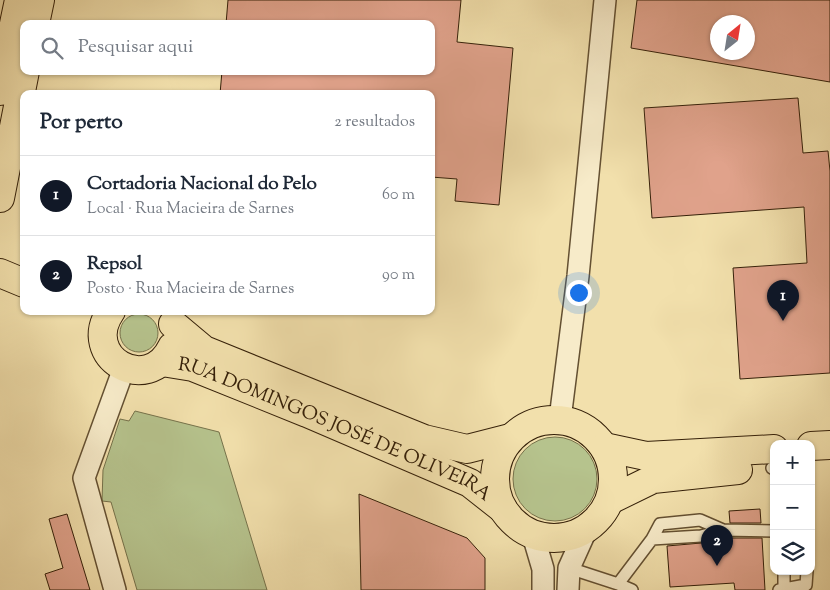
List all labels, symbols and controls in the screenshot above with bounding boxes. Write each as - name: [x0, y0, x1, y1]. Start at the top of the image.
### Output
- north arrow: [710, 15, 755, 60]
- search box: [20, 20, 435, 75]
- icon: search: [38, 34, 66, 62]
- text: Pesquisar aqui: [78, 34, 193, 61]
- text: Por perto: [40, 108, 123, 138]
- text: 2 resultados: [334, 111, 415, 134]
- text: Cortadoria Nacional do Pelo: [87, 171, 317, 198]
- text: 1: [53, 184, 59, 207]
- text: 60 m: [382, 184, 415, 207]
- text: Local · Rua Macieira de Sarnes: [87, 198, 294, 221]
- text: Repsol: [87, 251, 142, 278]
- text: 2: [52, 264, 60, 287]
- text: 90 m: [382, 264, 415, 287]
- text: Posto · Rua Macieira de Sarnes: [87, 278, 294, 301]
- your location: [566, 280, 592, 306]
- pin: 1: [767, 280, 799, 321]
- street label: RUA DOMINGOS JOSÉ DE OLIVEIRA: [176, 351, 497, 509]
- map controls: [770, 440, 815, 575]
- button: +: [770, 440, 815, 485]
- button: −: [770, 485, 815, 530]
- pin: 2: [701, 525, 733, 566]
- button: layers: [770, 530, 815, 575]

